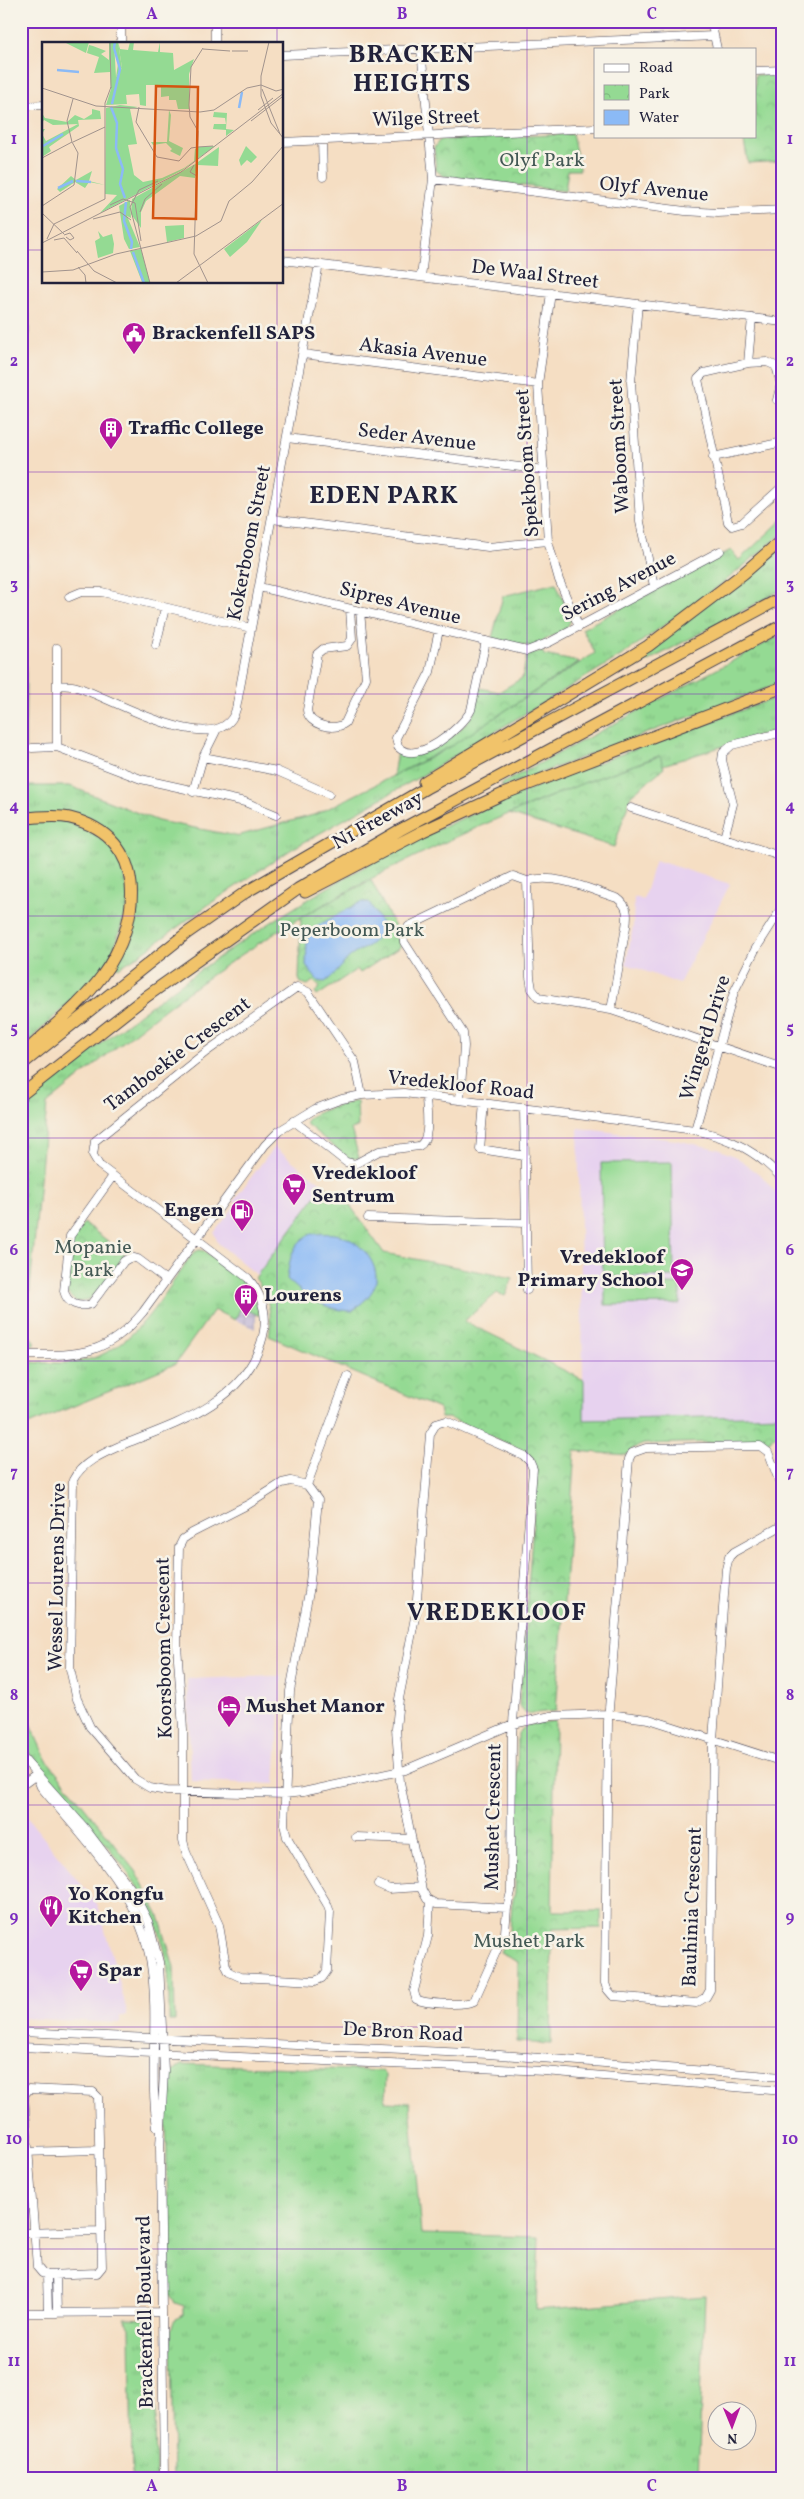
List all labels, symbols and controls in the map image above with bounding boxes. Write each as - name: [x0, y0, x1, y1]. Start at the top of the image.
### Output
- text: A: [146, 4, 158, 26]
- text: B: [397, 4, 408, 26]
- text: C: [647, 4, 657, 26]
- district label: BRACKEN HEIGHTS: [349, 38, 475, 102]
- inset map: [42, 42, 284, 284]
- legend: [594, 48, 756, 138]
- text: Road: [639, 58, 673, 79]
- text: Park: [639, 84, 670, 105]
- street label: Wilge Street: [372, 103, 480, 135]
- text: Water: [639, 108, 679, 129]
- text: 1: [11, 129, 17, 151]
- text: 1: [787, 129, 793, 151]
- park label: Olyf Park: [499, 147, 585, 175]
- street label: Olyf Avenue: [598, 170, 710, 210]
- street label: De Waal Street: [470, 253, 600, 297]
- place label: Brackenfell SAPS: [152, 320, 315, 348]
- public building icon: Brackenfell SAPS: [121, 321, 147, 355]
- street label: Akasia Avenue: [357, 331, 489, 375]
- text: 2: [10, 351, 18, 373]
- text: 2: [786, 351, 794, 373]
- street label: Waboom Street: [602, 378, 638, 514]
- street label: Spekboom Street: [509, 388, 547, 538]
- place label: Traffic College: [128, 415, 264, 443]
- building icon: Traffic College: [98, 416, 124, 450]
- street label: Seder Avenue: [356, 417, 478, 459]
- street label: Kokerboom Street: [221, 463, 279, 623]
- district label: EDEN PARK: [309, 479, 459, 514]
- street label: Sering Avenue: [557, 545, 681, 629]
- text: 3: [10, 574, 18, 596]
- text: 3: [786, 574, 794, 596]
- street label: Sipres Avenue: [336, 575, 464, 633]
- street label: N1 Freeway: [327, 784, 429, 857]
- text: 4: [9, 796, 19, 818]
- text: 4: [785, 796, 795, 818]
- park label: Peperboom Park: [280, 917, 424, 945]
- street label: Wingerd Drive: [674, 972, 738, 1104]
- street label: Tamboekie Crescent: [99, 991, 257, 1119]
- text: 5: [10, 1018, 18, 1040]
- text: 5: [786, 1018, 794, 1040]
- street label: Vredekloof Road: [386, 1064, 536, 1108]
- place label: Vredekloof Sentrum: [312, 1160, 418, 1211]
- supermarket icon: Vredekloof Sentrum: [281, 1172, 307, 1206]
- place label: Engen: [164, 1197, 224, 1225]
- fuel station icon: Engen: [229, 1198, 255, 1232]
- park label: Mopanie Park: [54, 1234, 132, 1285]
- text: 6: [10, 1240, 19, 1262]
- text: 6: [786, 1240, 795, 1262]
- place label: Vredekloof Primary School: [517, 1244, 666, 1295]
- school or university icon: Vredekloof Primary School: [669, 1257, 695, 1291]
- place label: Lourens: [264, 1282, 342, 1310]
- building icon: Lourens: [233, 1283, 259, 1317]
- text: 7: [10, 1462, 18, 1484]
- text: 7: [786, 1462, 794, 1484]
- street label: Wessel Lourens Drive: [42, 1482, 74, 1672]
- street label: Koorsboom Crescent: [149, 1557, 181, 1739]
- district label: VREDEKLOOF: [407, 1596, 587, 1631]
- text: 8: [10, 1685, 18, 1707]
- text: 8: [786, 1685, 794, 1707]
- place label: Mushet Manor: [246, 1693, 385, 1721]
- hotel icon: Mushet Manor: [216, 1694, 242, 1728]
- street label: Mushet Crescent: [479, 1743, 509, 1891]
- street label: Bauhinia Crescent: [676, 1826, 710, 1988]
- place label: Yo Kongfu Kitchen: [68, 1881, 164, 1932]
- restaurant icon: Yo Kongfu Kitchen: [38, 1894, 64, 1928]
- text: 9: [10, 1907, 19, 1929]
- text: 9: [786, 1907, 795, 1929]
- park label: Mushet Park: [473, 1928, 585, 1956]
- place label: Spar: [98, 1957, 143, 1985]
- supermarket icon: Spar: [68, 1958, 94, 1992]
- street label: De Bron Road: [342, 2016, 464, 2050]
- text: 10: [6, 2129, 22, 2151]
- text: 10: [782, 2129, 798, 2151]
- street label: Brackenfell Boulevard: [130, 2215, 162, 2409]
- text: 11: [8, 2351, 20, 2373]
- text: 11: [784, 2351, 796, 2373]
- north arrow: [706, 2402, 756, 2452]
- text: N: [727, 2428, 737, 2447]
- text: A: [146, 2476, 158, 2498]
- text: B: [397, 2476, 408, 2498]
- text: C: [647, 2476, 657, 2498]

